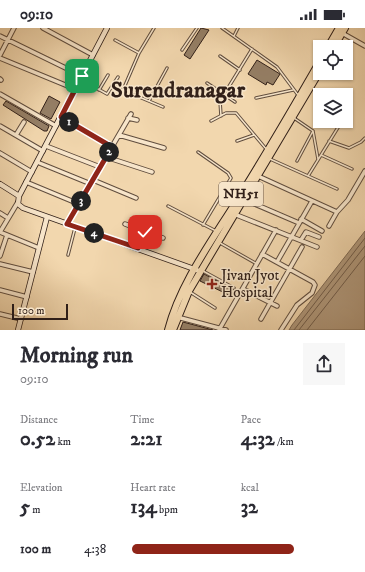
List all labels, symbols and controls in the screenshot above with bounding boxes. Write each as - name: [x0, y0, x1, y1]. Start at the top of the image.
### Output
- text: 09:10: [20, 5, 53, 24]
- map controls: [313, 40, 353, 128]
- button: locate: [313, 40, 353, 80]
- pin: [65, 59, 99, 93]
- icon: arrive: [71, 65, 93, 87]
- district label: Surendranagar: [111, 76, 246, 105]
- button: layers: [313, 88, 353, 128]
- pin: 1: [59, 112, 79, 132]
- text: 1: [67, 115, 71, 129]
- pin: 2: [99, 142, 119, 162]
- text: 2: [106, 145, 112, 159]
- road number: NH51: [219, 182, 263, 206]
- pin: 3: [71, 191, 91, 211]
- text: 3: [79, 194, 83, 208]
- pin: [128, 215, 162, 249]
- icon: check: [134, 221, 156, 243]
- pin: 4: [84, 223, 104, 243]
- text: 4: [91, 226, 97, 240]
- place label: Jivan Jyot Hospital: [219, 266, 280, 302]
- marker: Jivan Jyot Hospital: [206, 278, 218, 290]
- scale bar: [12, 302, 68, 321]
- text: 100 m: [18, 304, 44, 318]
- text: Morning run: [20, 342, 133, 369]
- button: share: [303, 343, 345, 385]
- text: 09:10: [20, 371, 49, 387]
- text: Distance: [20, 413, 58, 427]
- text: Time: [130, 413, 154, 427]
- text: Pace: [241, 413, 261, 427]
- text: 0.52: [20, 427, 55, 452]
- text: 2:21: [130, 427, 163, 452]
- text: 4:32: [241, 427, 275, 452]
- text: km: [55, 435, 71, 449]
- text: /km: [275, 435, 294, 449]
- text: Elevation: [20, 481, 63, 495]
- text: Heart rate: [130, 481, 175, 495]
- text: kcal: [241, 481, 259, 495]
- text: 5: [20, 495, 30, 520]
- text: 134: [130, 495, 157, 520]
- text: 32: [241, 495, 258, 520]
- text: m: [30, 503, 41, 517]
- text: bpm: [157, 503, 178, 517]
- text: 100 m: [20, 541, 51, 557]
- text: 4:38: [84, 541, 106, 557]

